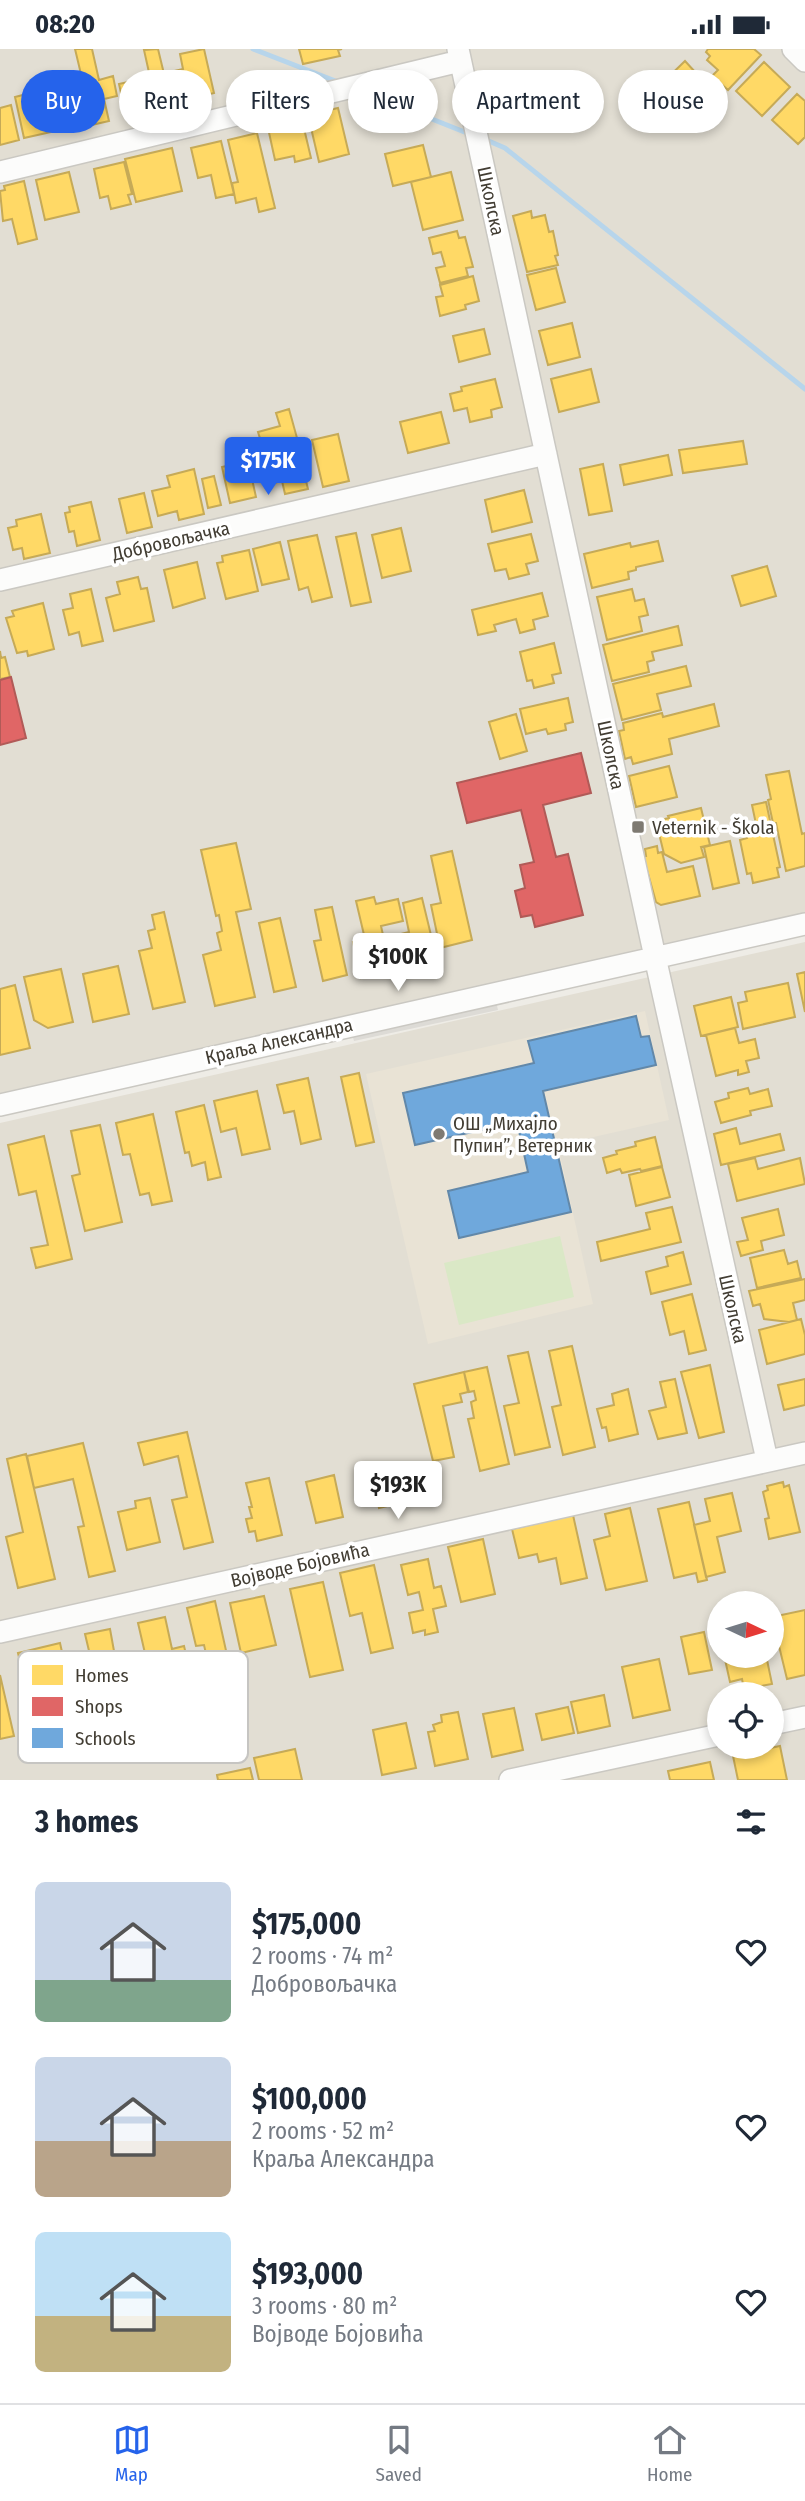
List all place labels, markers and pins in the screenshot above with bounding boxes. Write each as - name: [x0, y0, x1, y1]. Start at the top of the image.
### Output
- pin: $175K: [219, 437, 317, 497]
- place label: Veternik - Škola: [652, 816, 774, 839]
- marker: Veternik - Škola: [630, 819, 646, 835]
- pin: $100K: [349, 933, 447, 993]
- place label: ОШ „Михајло Пупин”, Ветерник: [453, 1112, 593, 1157]
- marker: ОШ „Михајло Пупин”, Ветерник: [431, 1126, 447, 1142]
- pin: $193K: [349, 1461, 447, 1521]

